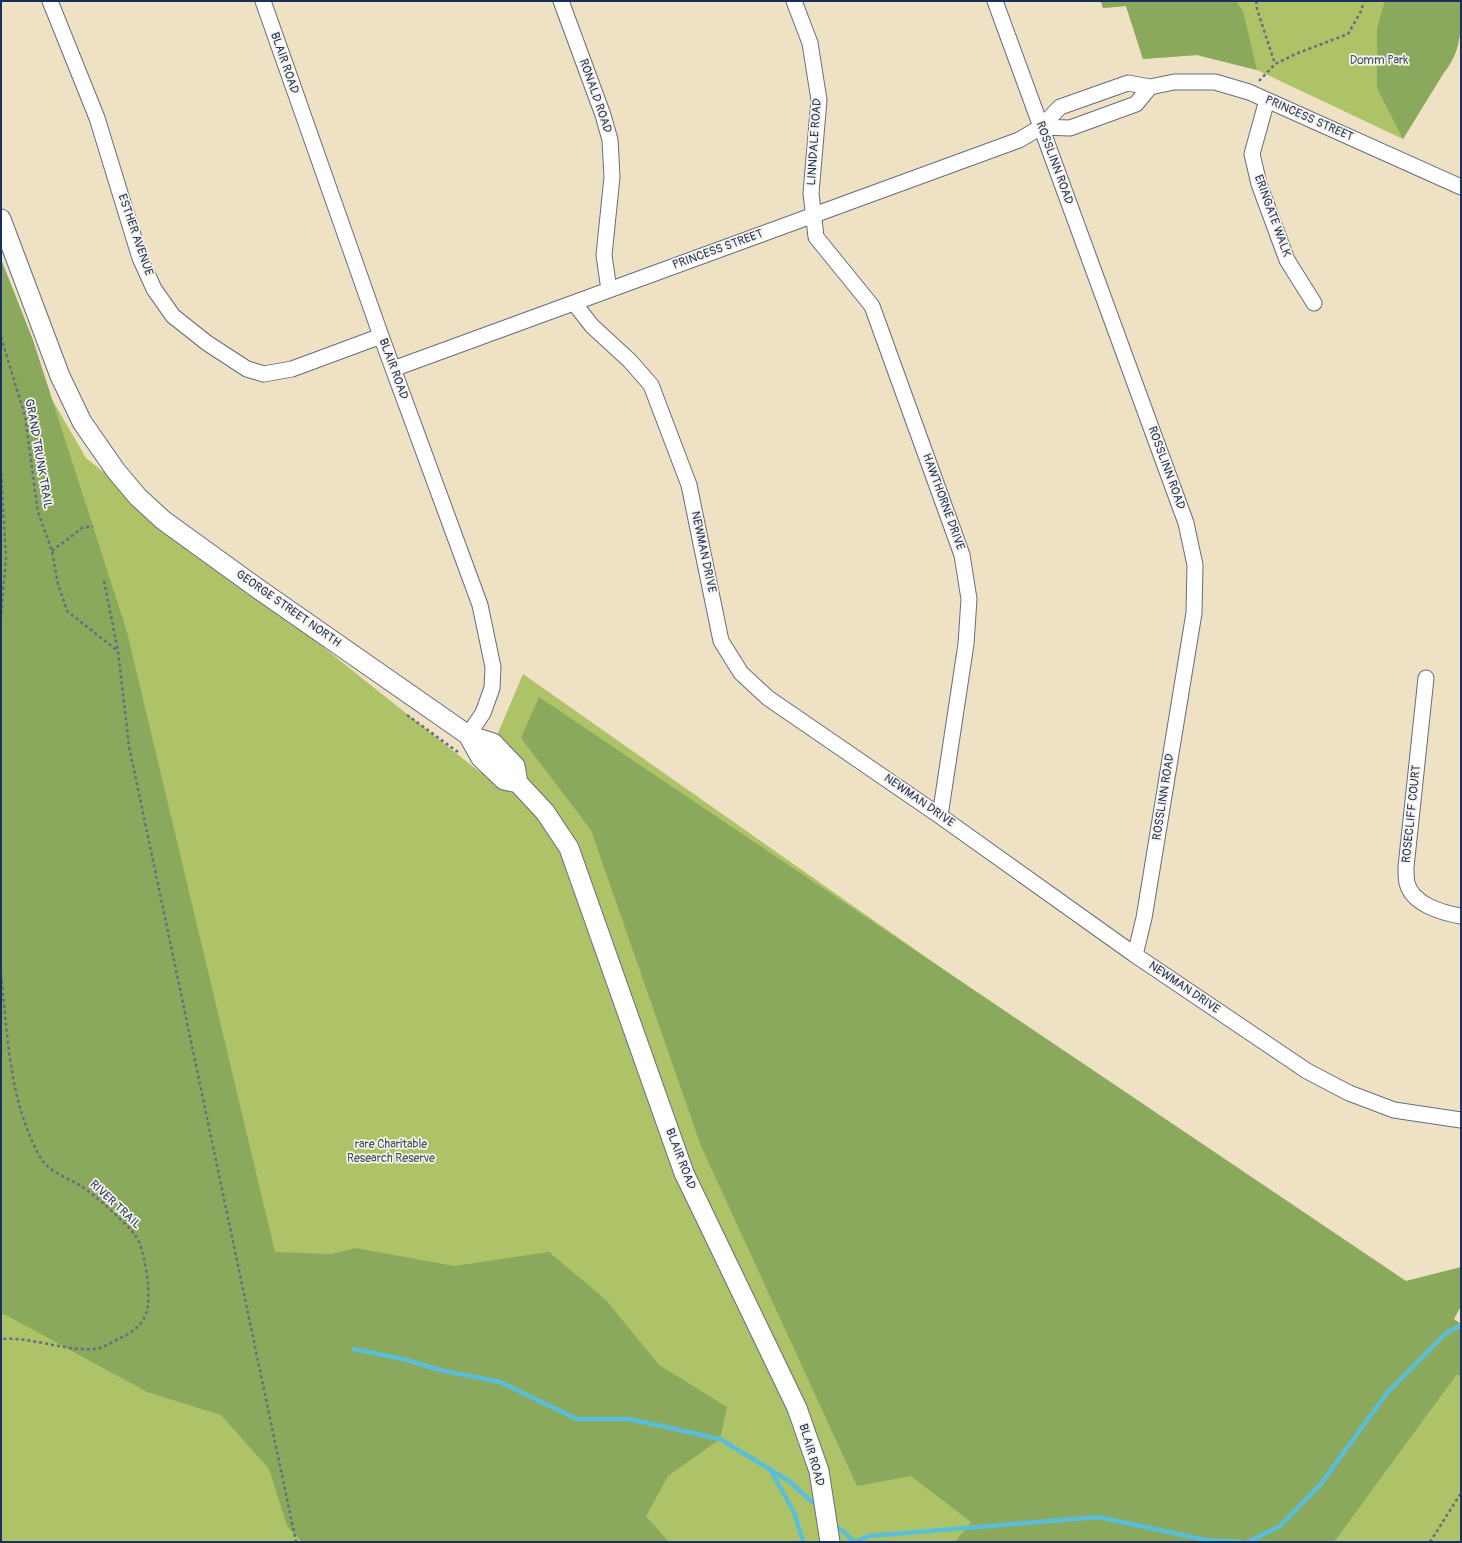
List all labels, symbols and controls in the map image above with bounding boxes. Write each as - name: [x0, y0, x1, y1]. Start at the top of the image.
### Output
- street label: BLAIR ROAD: [267, 30, 301, 96]
- park label: Domm Park: [1350, 54, 1408, 68]
- street label: RONALD ROAD: [576, 57, 614, 135]
- street label: PRINCESS STREET: [1263, 93, 1355, 145]
- street label: LINNDALE ROAD: [805, 98, 825, 186]
- street label: ROSSLINN ROAD: [1032, 119, 1076, 207]
- street label: ERINGATE WALK: [1250, 173, 1294, 259]
- street label: ESTHER AVENUE: [114, 192, 156, 278]
- street label: PRINCESS STREET: [671, 227, 765, 273]
- street label: BLAIR ROAD: [375, 336, 411, 402]
- street label: GRAND TRUNK TRAIL: [21, 398, 55, 510]
- street label: ROSSLINN ROAD: [1144, 424, 1188, 512]
- street label: HAWTHORNE DRIVE: [919, 452, 967, 552]
- street label: NEWMAN DRIVE: [687, 510, 719, 594]
- street label: GEORGE STREET NORTH: [233, 567, 343, 651]
- street label: ROSSLINN ROAD: [1150, 753, 1178, 841]
- street label: ROSECLIFF COURT: [1400, 764, 1424, 864]
- street label: NEWMAN DRIVE: [881, 771, 957, 831]
- street label: NEWMAN DRIVE: [1146, 959, 1222, 1017]
- street label: BLAIR ROAD: [662, 1126, 698, 1192]
- park label: rare Charitable Research Reserve: [347, 1138, 435, 1166]
- street label: RIVER TRAIL: [86, 1178, 144, 1232]
- street label: BLAIR ROAD: [795, 1422, 827, 1488]

